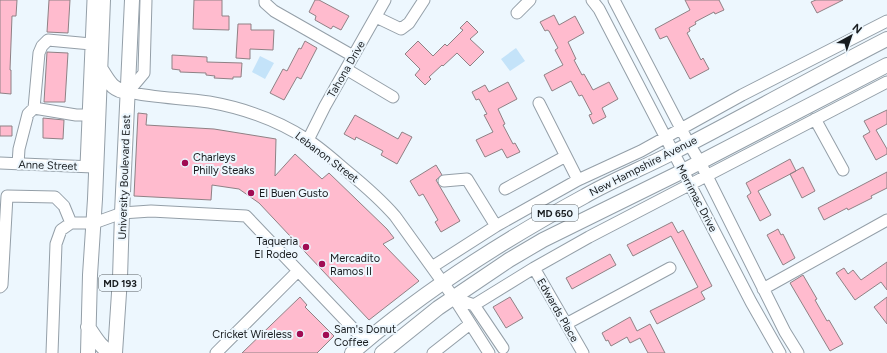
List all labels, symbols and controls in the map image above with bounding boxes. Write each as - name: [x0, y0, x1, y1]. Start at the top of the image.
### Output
- north arrow: [831, 16, 871, 56]
- text: N: [850, 21, 865, 36]
- street label: Tahona Drive: [325, 39, 368, 100]
- street label: University Boulevard East: [116, 114, 133, 240]
- street label: Lebanon Street: [292, 129, 361, 185]
- street label: New Hampshire Avenue: [587, 134, 699, 199]
- place label: Charleys Philly Steaks: [193, 151, 254, 177]
- street label: Anne Street: [18, 158, 78, 173]
- marker: Charleys Philly Steaks: [180, 158, 190, 168]
- street label: Merrimac Drive: [673, 162, 720, 234]
- place label: El Buen Gusto: [259, 187, 329, 200]
- marker: El Buen Gusto: [246, 188, 256, 198]
- road number: MD 650: [532, 205, 578, 221]
- place label: Taqueria El Rodeo: [254, 235, 298, 261]
- marker: Taqueria El Rodeo: [301, 242, 311, 252]
- place label: Mercadito Ramos II: [330, 252, 380, 278]
- marker: Mercadito Ramos II: [317, 259, 327, 269]
- road number: MD 193: [99, 275, 141, 291]
- street label: Edwards Place: [534, 276, 581, 344]
- place label: Sam's Donut Coffee: [334, 323, 396, 349]
- place label: Cricket Wireless: [212, 328, 292, 341]
- marker: Cricket Wireless: [295, 329, 305, 339]
- marker: Sam's Donut Coffee: [321, 330, 331, 340]

